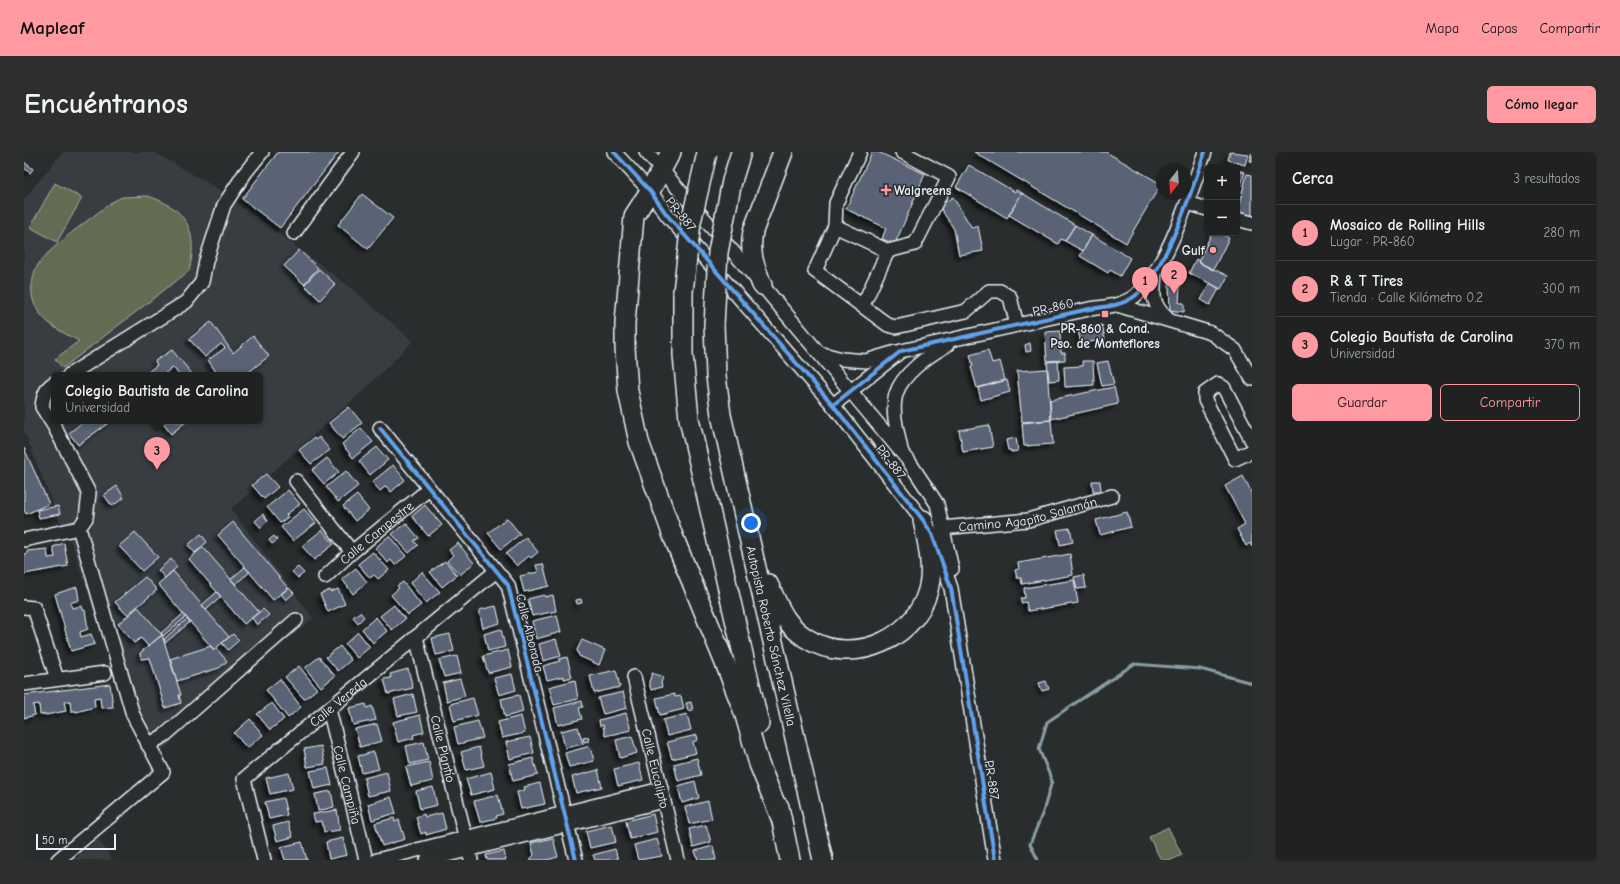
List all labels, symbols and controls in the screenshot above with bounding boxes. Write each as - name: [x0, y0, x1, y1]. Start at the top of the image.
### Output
- text: Mapleaf: [20, 17, 84, 39]
- text: Mapa: [1426, 20, 1459, 37]
- text: Capas: [1481, 20, 1517, 37]
- text: Compartir: [1539, 20, 1600, 37]
- button: Cómo llegar: [1487, 86, 1596, 123]
- text: Encuéntranos: [24, 88, 188, 120]
- north arrow: [1156, 164, 1192, 200]
- map controls: [1204, 164, 1240, 236]
- button: +: [1204, 164, 1240, 200]
- text: Cerca: [1292, 169, 1334, 188]
- text: 3 resultados: [1514, 171, 1580, 186]
- place label: Walgreens: [894, 183, 952, 198]
- marker: Walgreens: [881, 185, 891, 195]
- street label: PR-887: [663, 194, 699, 234]
- button: −: [1204, 200, 1240, 236]
- text: Mosaico de Rolling Hills: [1330, 216, 1485, 234]
- text: 1: [1302, 225, 1308, 240]
- text: 280 m: [1543, 225, 1580, 240]
- text: Lugar · PR-860: [1330, 234, 1415, 249]
- place label: Gulf: [1182, 243, 1206, 258]
- marker: Gulf: [1208, 245, 1218, 255]
- pin: 2: [1161, 261, 1187, 294]
- pin: 1: [1132, 267, 1158, 300]
- text: R & T Tires: [1330, 272, 1403, 290]
- text: 2: [1302, 281, 1308, 296]
- text: 300 m: [1542, 281, 1580, 296]
- text: Tienda · Calle Kilómetro 0.2: [1330, 290, 1483, 305]
- street label: PR-860: [1031, 295, 1075, 319]
- marker: PR-860 & Cond. Pso. de Monteflores: [1100, 309, 1110, 319]
- place label: PR-860 & Cond. Pso. de Monteflores: [1050, 321, 1160, 351]
- text: Colegio Bautista de Carolina: [1330, 328, 1513, 346]
- text: 3: [1302, 337, 1308, 352]
- text: 370 m: [1544, 337, 1580, 352]
- text: Universidad: [1330, 346, 1395, 361]
- popup: [51, 372, 263, 424]
- text: Colegio Bautista de Carolina: [65, 382, 249, 400]
- button: Guardar: [1292, 384, 1432, 421]
- button: Compartir: [1440, 384, 1580, 421]
- text: Universidad: [65, 400, 130, 415]
- pin: 3: [144, 437, 170, 470]
- street label: PR-887: [873, 442, 909, 482]
- street label: Camino Agapito Salamán: [958, 493, 1098, 534]
- street label: Calle Campestre: [337, 497, 416, 567]
- your location: [741, 513, 761, 533]
- street label: Autopista Roberto Sánchez Vilella: [744, 544, 800, 727]
- street label: Calle Alborada: [513, 592, 547, 674]
- street label: Calle Vereda: [306, 674, 369, 729]
- street label: Calle Plantío: [428, 713, 459, 784]
- street label: Calle Eucalipto: [639, 727, 673, 810]
- street label: Calle Campiña: [331, 744, 364, 826]
- street label: PR-887: [981, 759, 1003, 801]
- scale bar: [36, 832, 116, 851]
- text: 50 m: [42, 834, 67, 847]

